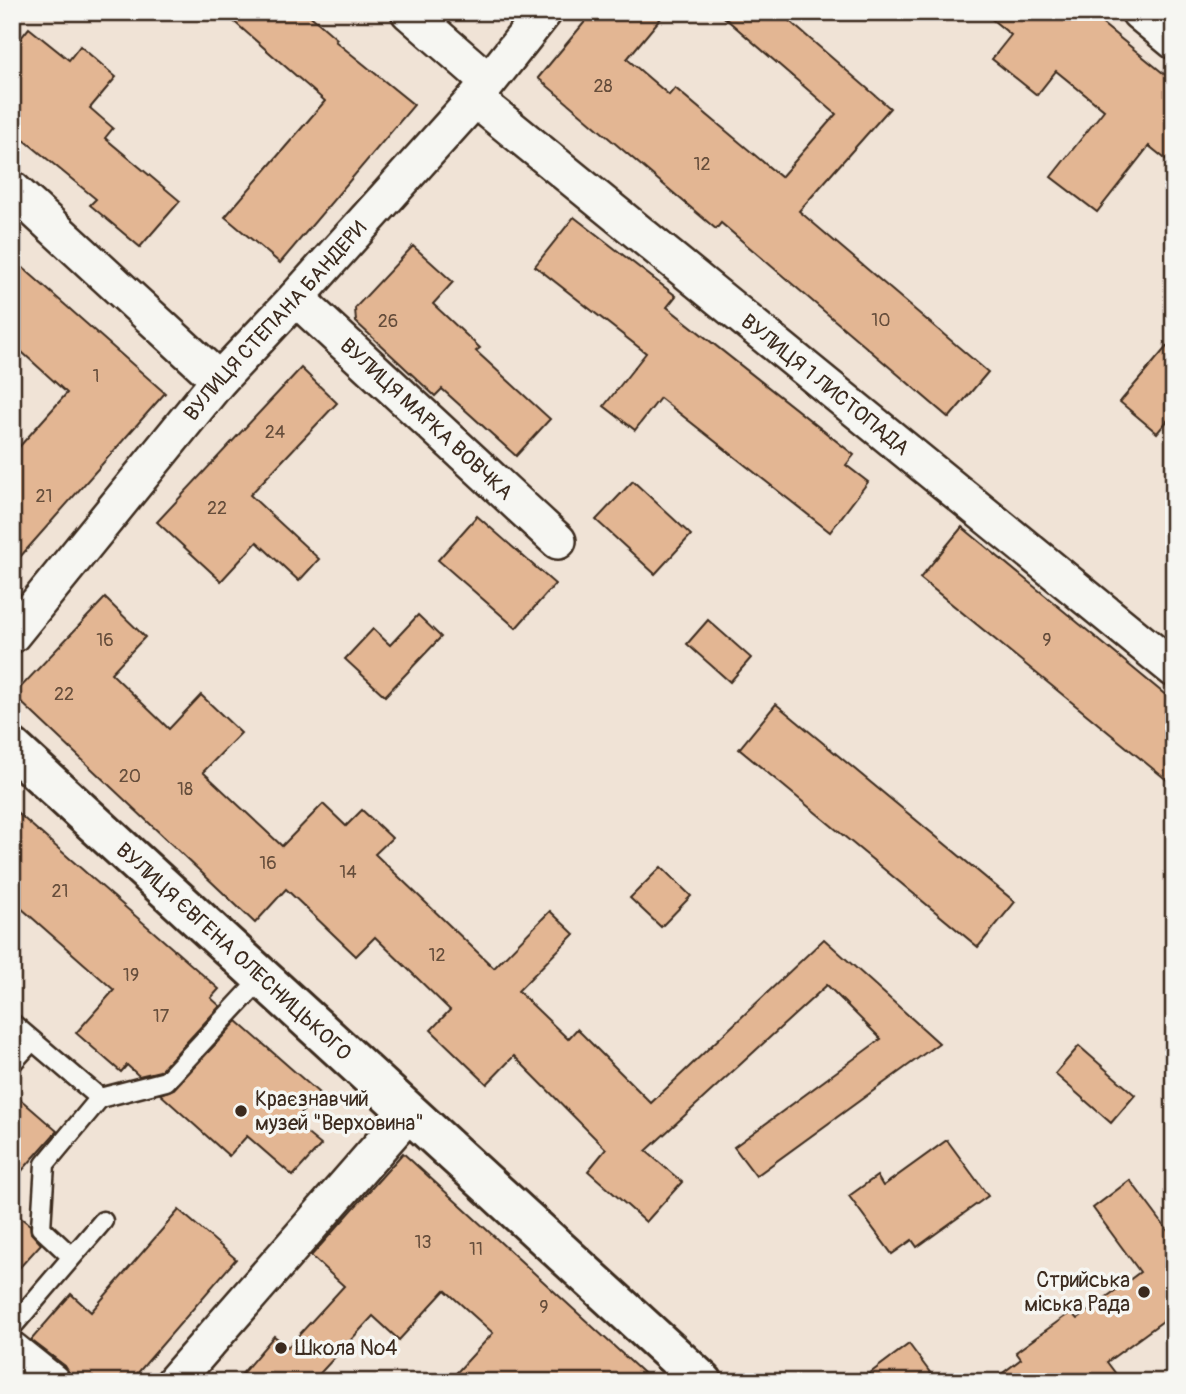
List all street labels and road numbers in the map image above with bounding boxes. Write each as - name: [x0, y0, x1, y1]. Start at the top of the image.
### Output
- street label: ВУЛИЦЯ СТЕПАНА БАНДЕРИ: [178, 215, 373, 427]
- street label: ВУЛИЦЯ 1 ЛИСТОПАДА: [735, 308, 915, 462]
- street label: ВУЛИЦЯ МАРКА ВОВЧКА: [334, 333, 518, 506]
- street label: ВУЛИЦЯ ЄВГЕНА ОЛЕСНИЦЬКОГО: [110, 837, 357, 1067]

